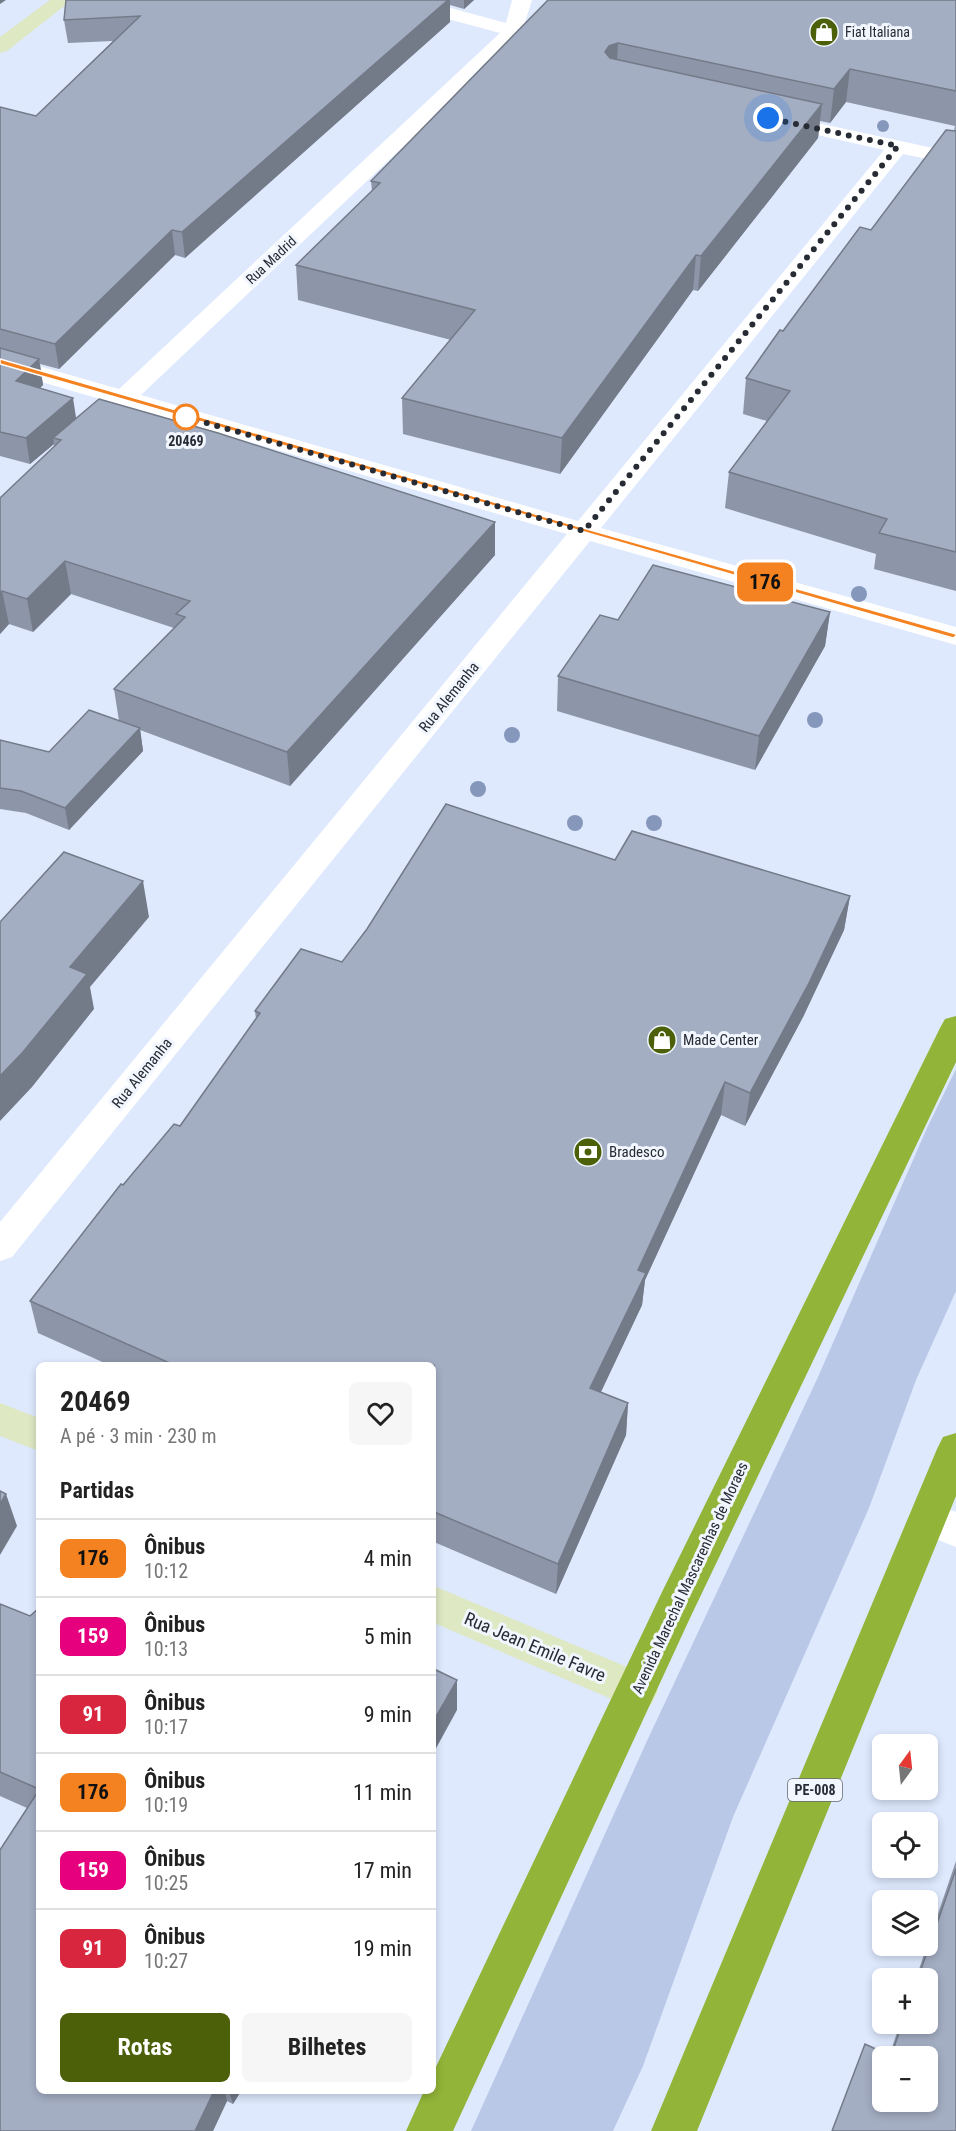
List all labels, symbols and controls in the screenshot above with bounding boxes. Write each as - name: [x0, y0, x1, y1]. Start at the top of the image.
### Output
- shop icon: Fiat Italiana: [808, 16, 840, 48]
- place label: Fiat Italiana: [845, 24, 910, 40]
- your location: [753, 103, 783, 133]
- street label: Rua Madrid: [243, 233, 299, 287]
- marker: 20469: [173, 404, 199, 430]
- place label: 20469: [168, 433, 204, 449]
- line badge: 176: [730, 562, 800, 602]
- text: 176: [749, 570, 781, 594]
- street label: Rua Alemanha: [415, 658, 483, 736]
- shop icon: Made Center: [646, 1024, 678, 1056]
- place label: Made Center: [683, 1031, 759, 1049]
- street label: Rua Alemanha: [108, 1034, 176, 1112]
- bank icon: Bradesco: [572, 1136, 604, 1168]
- place label: Bradesco: [609, 1143, 664, 1161]
- button: heart: [349, 1382, 412, 1445]
- text: 20469: [60, 1385, 131, 1418]
- text: A pé · 3 min · 230 m: [60, 1424, 217, 1448]
- street label: Avenida Marechal Mascarenhas de Moraes: [628, 1459, 752, 1697]
- text: Partidas: [60, 1478, 134, 1503]
- text: Ônibus: [144, 1534, 205, 1559]
- text: 176: [77, 1546, 109, 1570]
- text: 4 min: [364, 1546, 412, 1571]
- text: 10:12: [144, 1559, 188, 1583]
- street label: Rua Jean Emile Favre: [461, 1607, 609, 1686]
- text: Ônibus: [144, 1612, 205, 1637]
- text: 159: [77, 1624, 109, 1648]
- text: 5 min: [364, 1624, 412, 1649]
- text: 10:13: [144, 1637, 188, 1661]
- text: Ônibus: [144, 1690, 205, 1715]
- text: 91: [82, 1702, 104, 1726]
- text: 9 min: [364, 1702, 412, 1727]
- text: 10:17: [144, 1715, 188, 1739]
- north arrow: [872, 1734, 938, 1800]
- map controls: [872, 1734, 938, 2112]
- text: Ônibus: [144, 1768, 205, 1793]
- road number: PE-008: [788, 1779, 842, 1801]
- text: 176: [77, 1780, 109, 1804]
- text: 11 min: [353, 1780, 412, 1805]
- text: 10:19: [144, 1793, 188, 1817]
- button: locate: [872, 1812, 938, 1878]
- text: Ônibus: [144, 1846, 205, 1871]
- text: 159: [77, 1858, 109, 1882]
- text: 17 min: [353, 1858, 412, 1883]
- text: 10:25: [144, 1871, 188, 1895]
- button: layers: [872, 1890, 938, 1956]
- text: Ônibus: [144, 1924, 205, 1949]
- text: 91: [82, 1936, 104, 1960]
- text: 19 min: [353, 1936, 412, 1961]
- text: 10:27: [144, 1949, 188, 1973]
- button: +: [872, 1968, 938, 2034]
- button: Rotas: [60, 2013, 230, 2082]
- button: Bilhetes: [242, 2013, 412, 2082]
- button: −: [872, 2046, 938, 2112]

